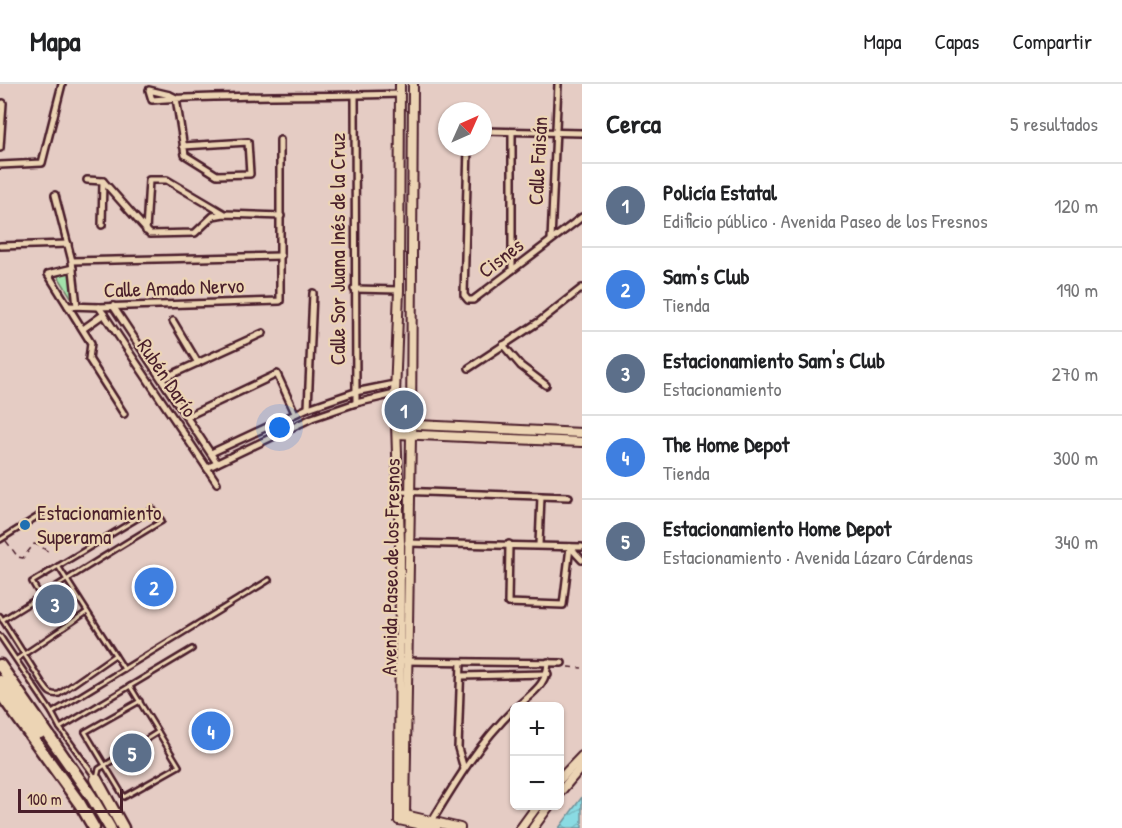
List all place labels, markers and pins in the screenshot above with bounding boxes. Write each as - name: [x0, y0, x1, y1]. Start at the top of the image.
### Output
- pin: 1: [384, 388, 424, 432]
- place label: Estacionamiento Superama: [37, 498, 161, 551]
- marker: Estacionamiento Superama: [18, 518, 32, 532]
- pin: 2: [134, 564, 174, 610]
- pin: 3: [36, 582, 74, 626]
- pin: 4: [192, 708, 230, 754]
- pin: 5: [112, 730, 152, 776]

